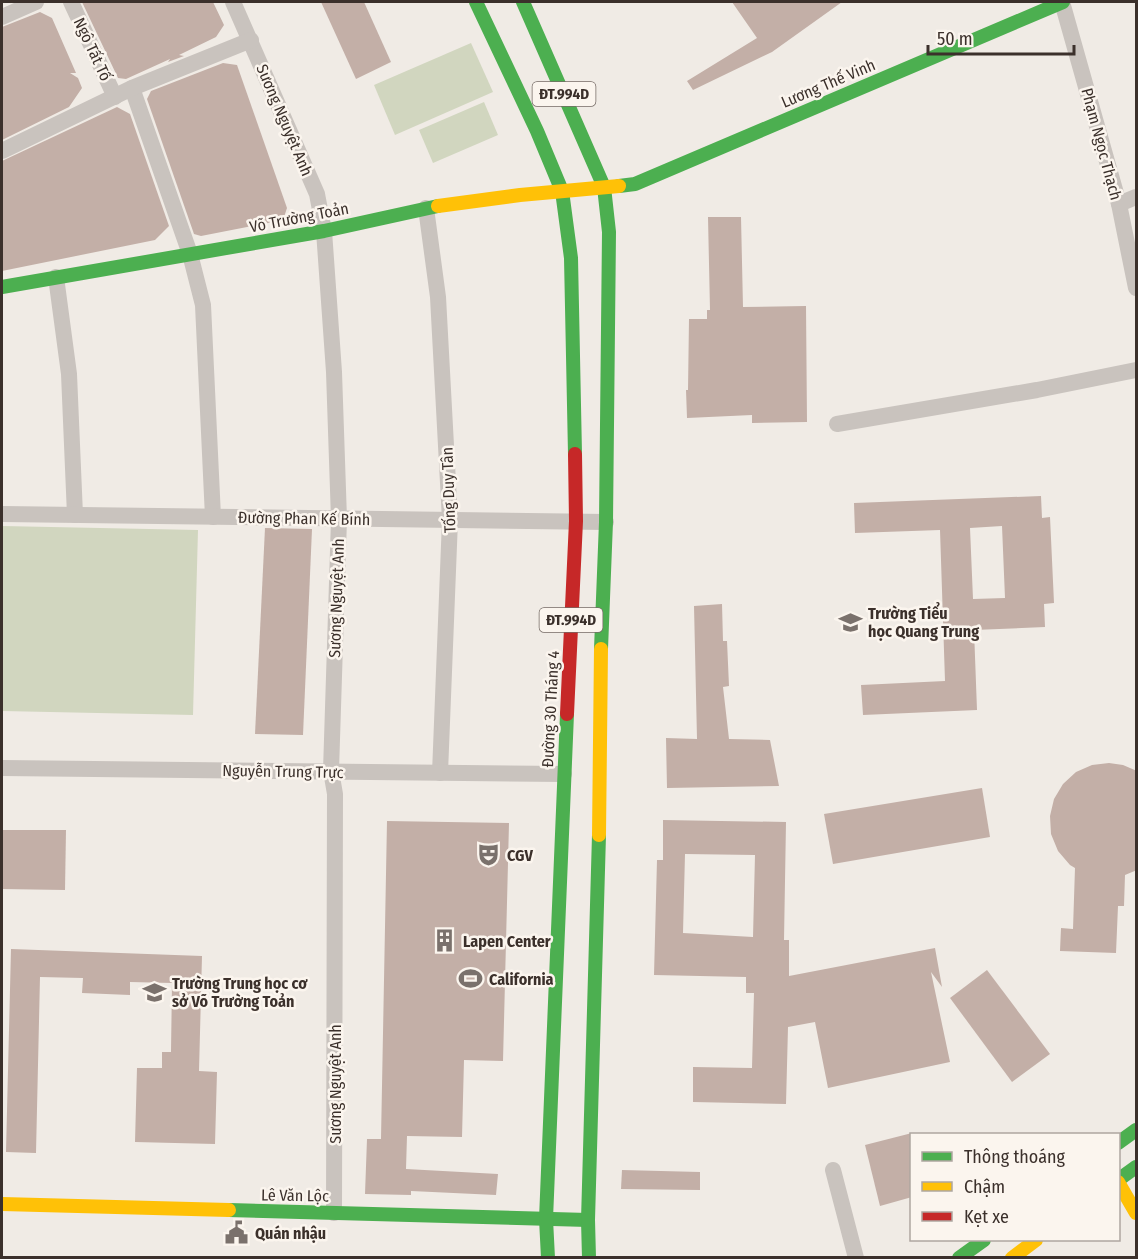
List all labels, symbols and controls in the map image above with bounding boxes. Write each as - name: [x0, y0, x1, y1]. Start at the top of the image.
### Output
- street label: Ngô Tất Tố: [70, 14, 117, 84]
- scale bar: [928, 18, 1074, 56]
- text: 50 m: [937, 28, 973, 50]
- street label: Lương Thế Vinh: [778, 54, 878, 112]
- street label: Sương Nguyệt Anh: [252, 61, 317, 179]
- road number: ĐT.994D: [532, 82, 596, 106]
- street label: Phạm Ngọc Thạch: [1077, 86, 1126, 202]
- street label: Võ Trường Toản: [248, 199, 350, 236]
- street label: Tống Duy Tân: [437, 447, 459, 533]
- street label: Đường Phan Kế Bính: [238, 507, 370, 529]
- street label: Sương Nguyệt Anh: [325, 538, 348, 658]
- place label: Trường Tiểu học Quang Trung: [868, 601, 979, 641]
- road number: ĐT.994D: [540, 608, 602, 632]
- school or university icon: Trường Tiểu học Quang Trung: [837, 609, 863, 635]
- street label: Đường 30 Tháng 4: [538, 650, 563, 768]
- street label: Nguyễn Trung Trực: [222, 761, 344, 782]
- theatre icon: CGV: [476, 842, 502, 868]
- place label: CGV: [507, 846, 534, 865]
- building icon: Lapen Center: [432, 928, 458, 954]
- place label: Lapen Center: [463, 932, 551, 951]
- sports icon: California: [458, 966, 484, 992]
- place label: California: [489, 970, 554, 989]
- place label: Trường Trung học cơ sở Võ Trường Toản: [172, 974, 308, 1011]
- school or university icon: Trường Trung học cơ sở Võ Trường Toản: [141, 979, 167, 1005]
- street label: Sương Nguyệt Anh: [326, 1024, 345, 1144]
- legend: [910, 1133, 1120, 1241]
- text: Thông thoáng: [964, 1146, 1065, 1168]
- text: Chậm: [964, 1176, 1005, 1198]
- street label: Lê Văn Lộc: [261, 1185, 329, 1206]
- text: Kẹt xe: [964, 1206, 1009, 1228]
- public building icon: Quán nhậu: [224, 1220, 250, 1246]
- place label: Quán nhậu: [255, 1224, 326, 1243]

